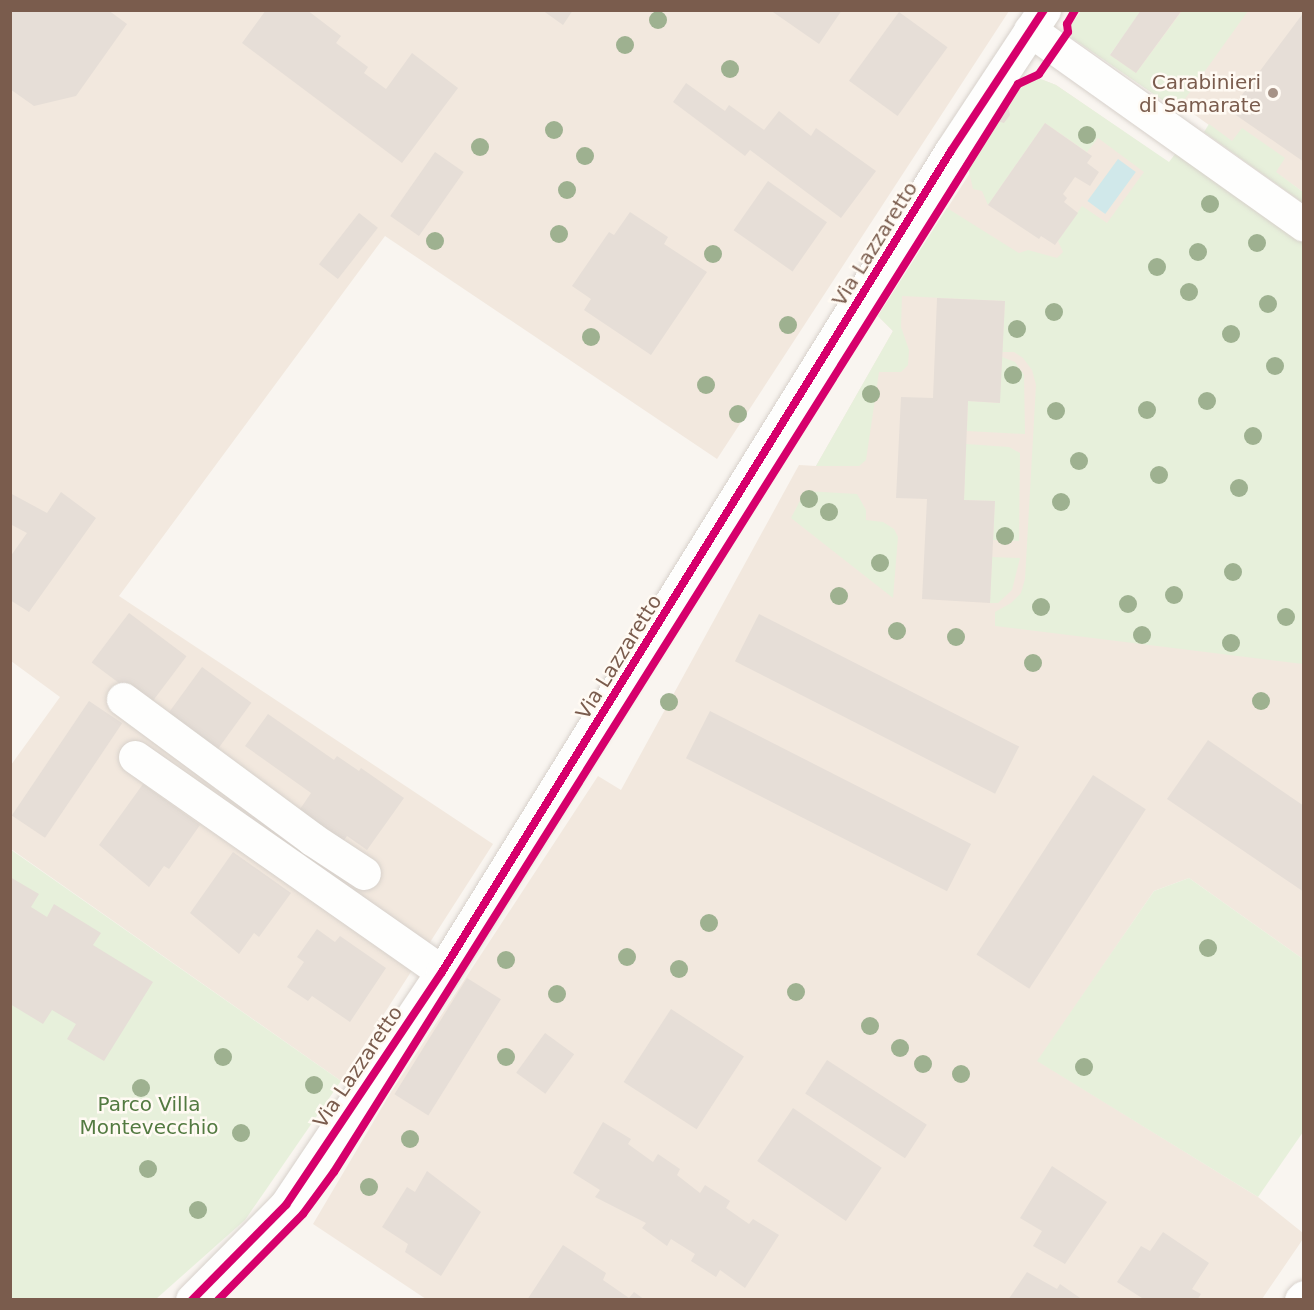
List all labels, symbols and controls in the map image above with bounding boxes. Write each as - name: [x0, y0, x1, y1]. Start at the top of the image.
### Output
- place label: Carabinieri di Samarate: [1139, 70, 1261, 117]
- marker: Carabinieri di Samarate: [1266, 86, 1280, 100]
- street label: Via Lazzaretto: [827, 177, 923, 311]
- street label: Via Lazzaretto: [571, 590, 667, 724]
- street label: Via Lazzaretto: [308, 1001, 408, 1133]
- park label: Parco Villa Montevecchio: [80, 1092, 218, 1139]

